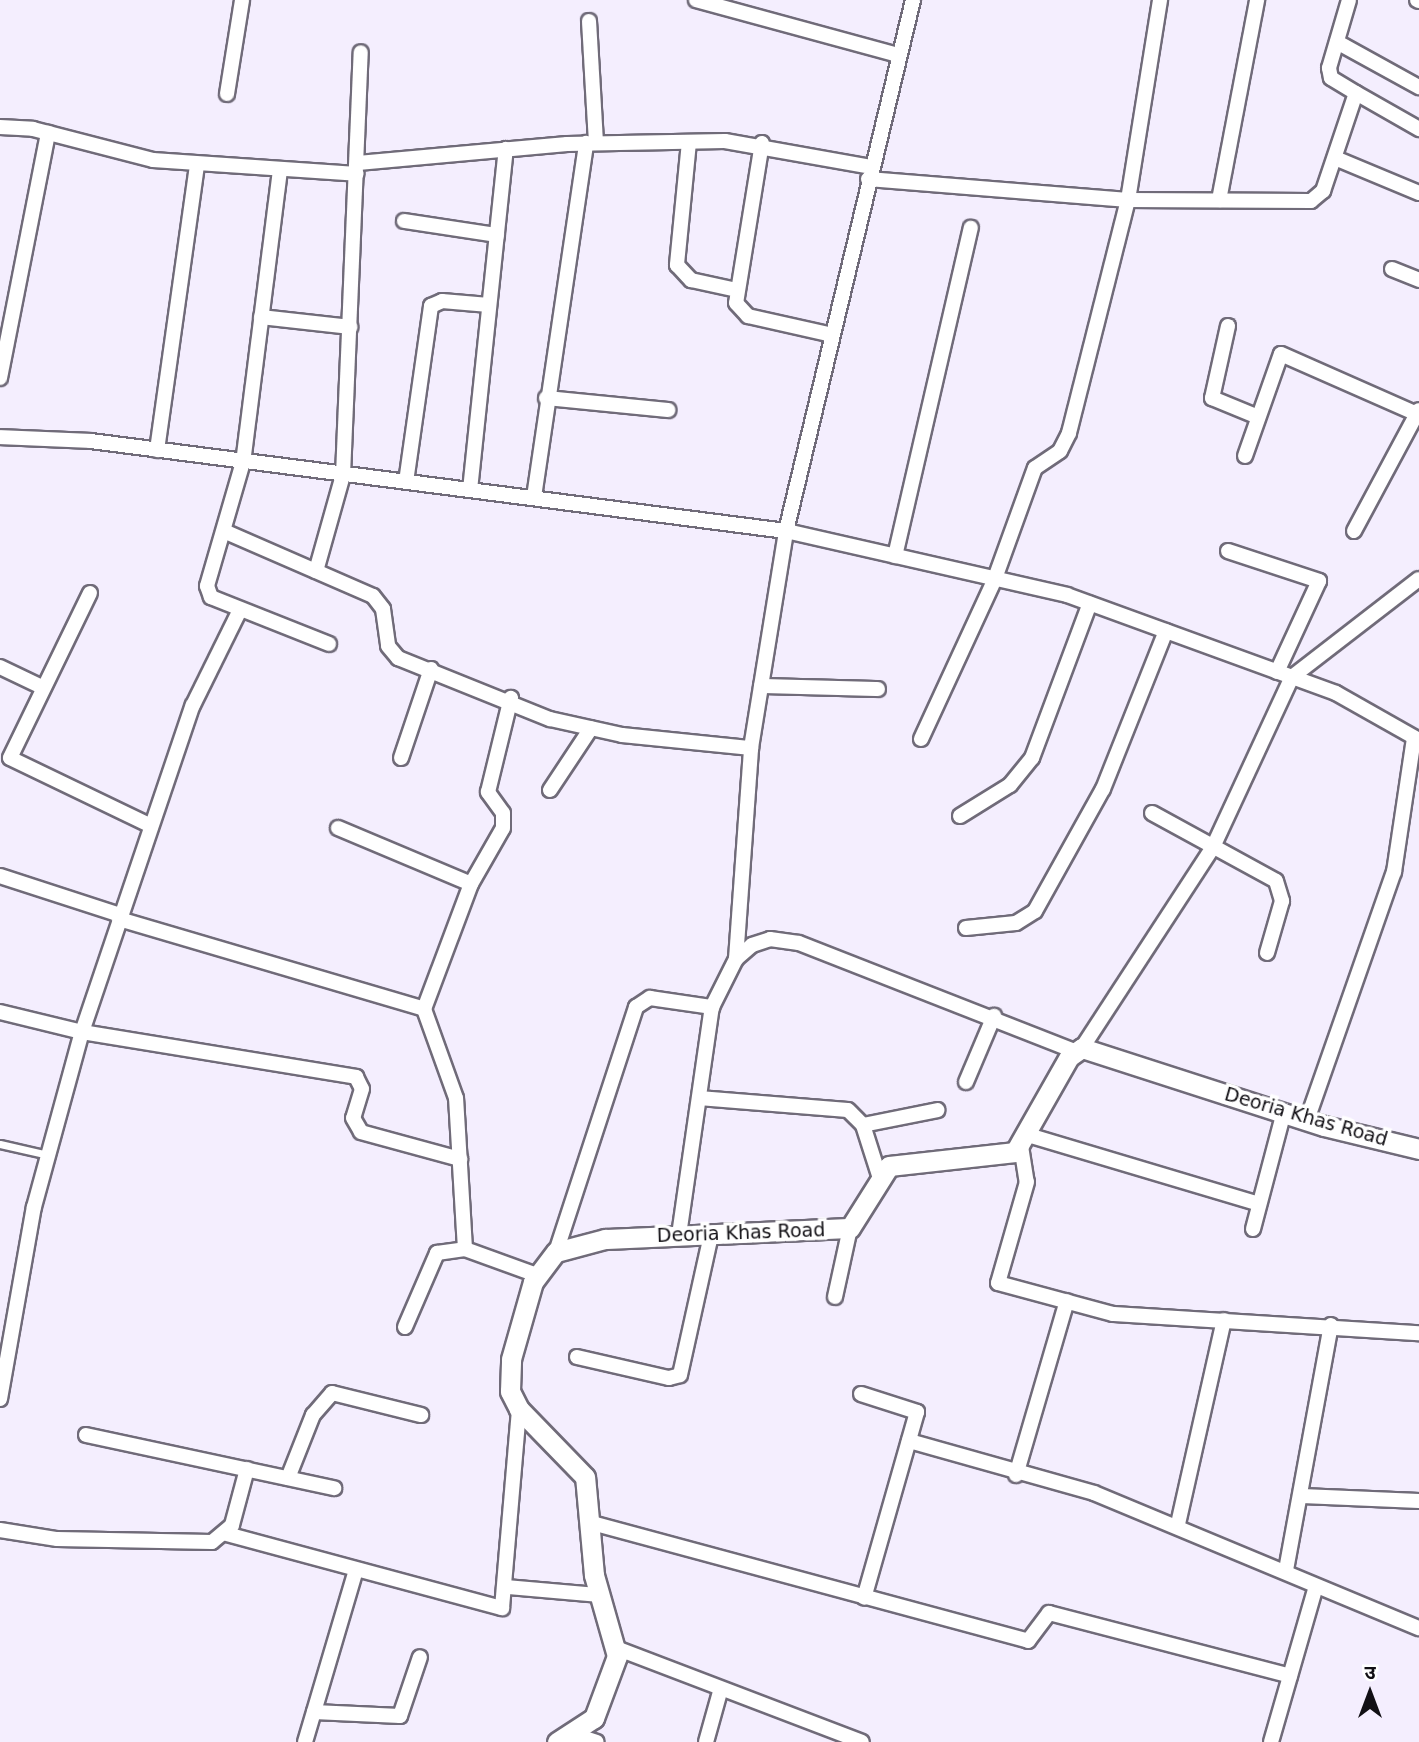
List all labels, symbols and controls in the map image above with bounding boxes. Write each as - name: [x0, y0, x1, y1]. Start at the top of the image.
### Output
- street label: Deoria Khas Road: [1222, 1083, 1390, 1151]
- street label: Deoria Khas Road: [656, 1219, 826, 1247]
- north arrow: [1335, 1658, 1405, 1728]
- text: उ: [1364, 1661, 1376, 1683]

